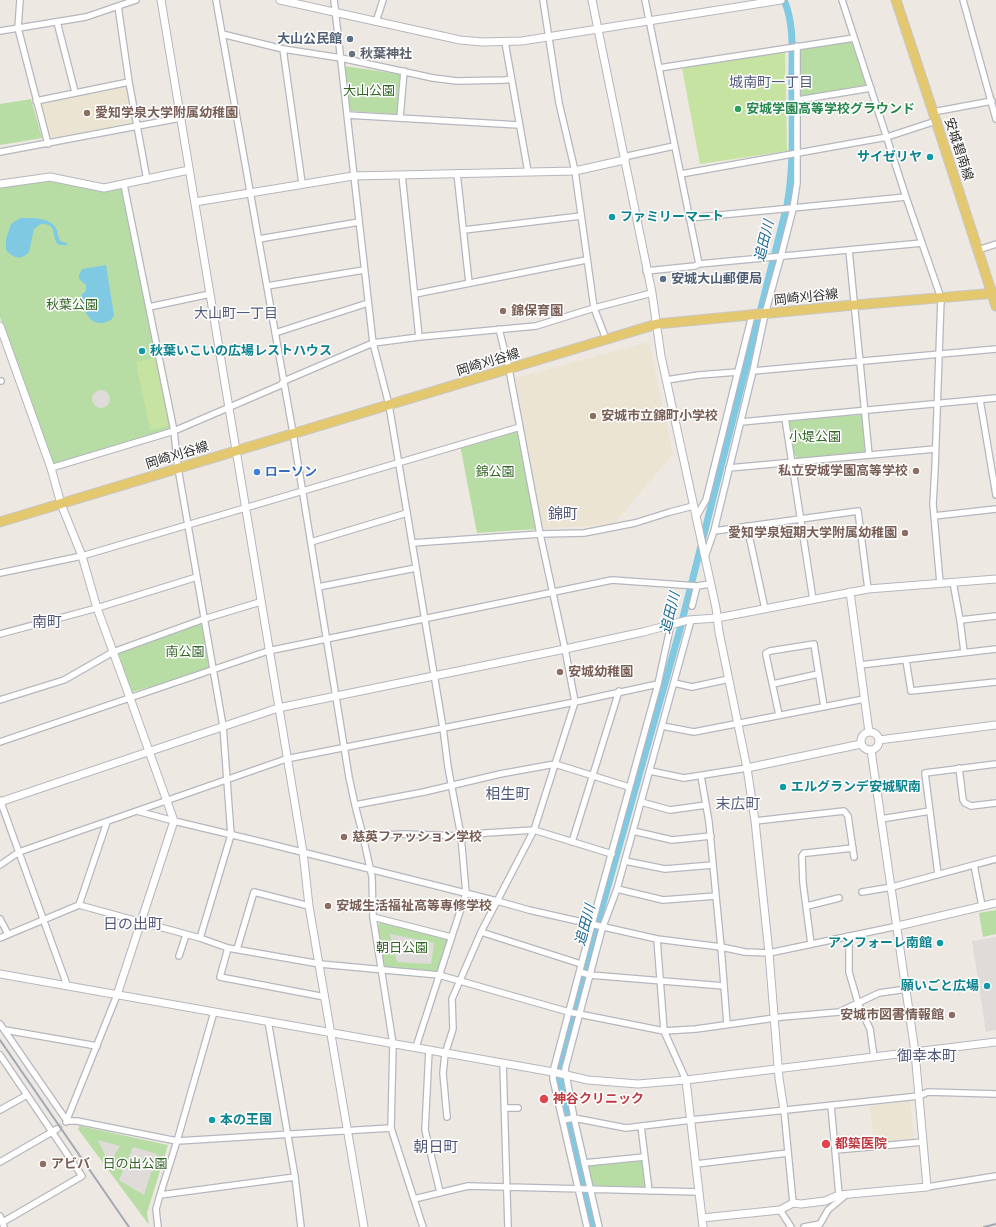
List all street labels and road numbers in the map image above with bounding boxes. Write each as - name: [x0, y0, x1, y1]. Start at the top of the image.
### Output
- street label: 安城碧南線: [942, 116, 976, 182]
- street label: 岡崎刈谷線: [773, 286, 839, 308]
- street label: 岡崎刈谷線: [455, 345, 521, 379]
- street label: 岡崎刈谷線: [144, 438, 210, 472]

